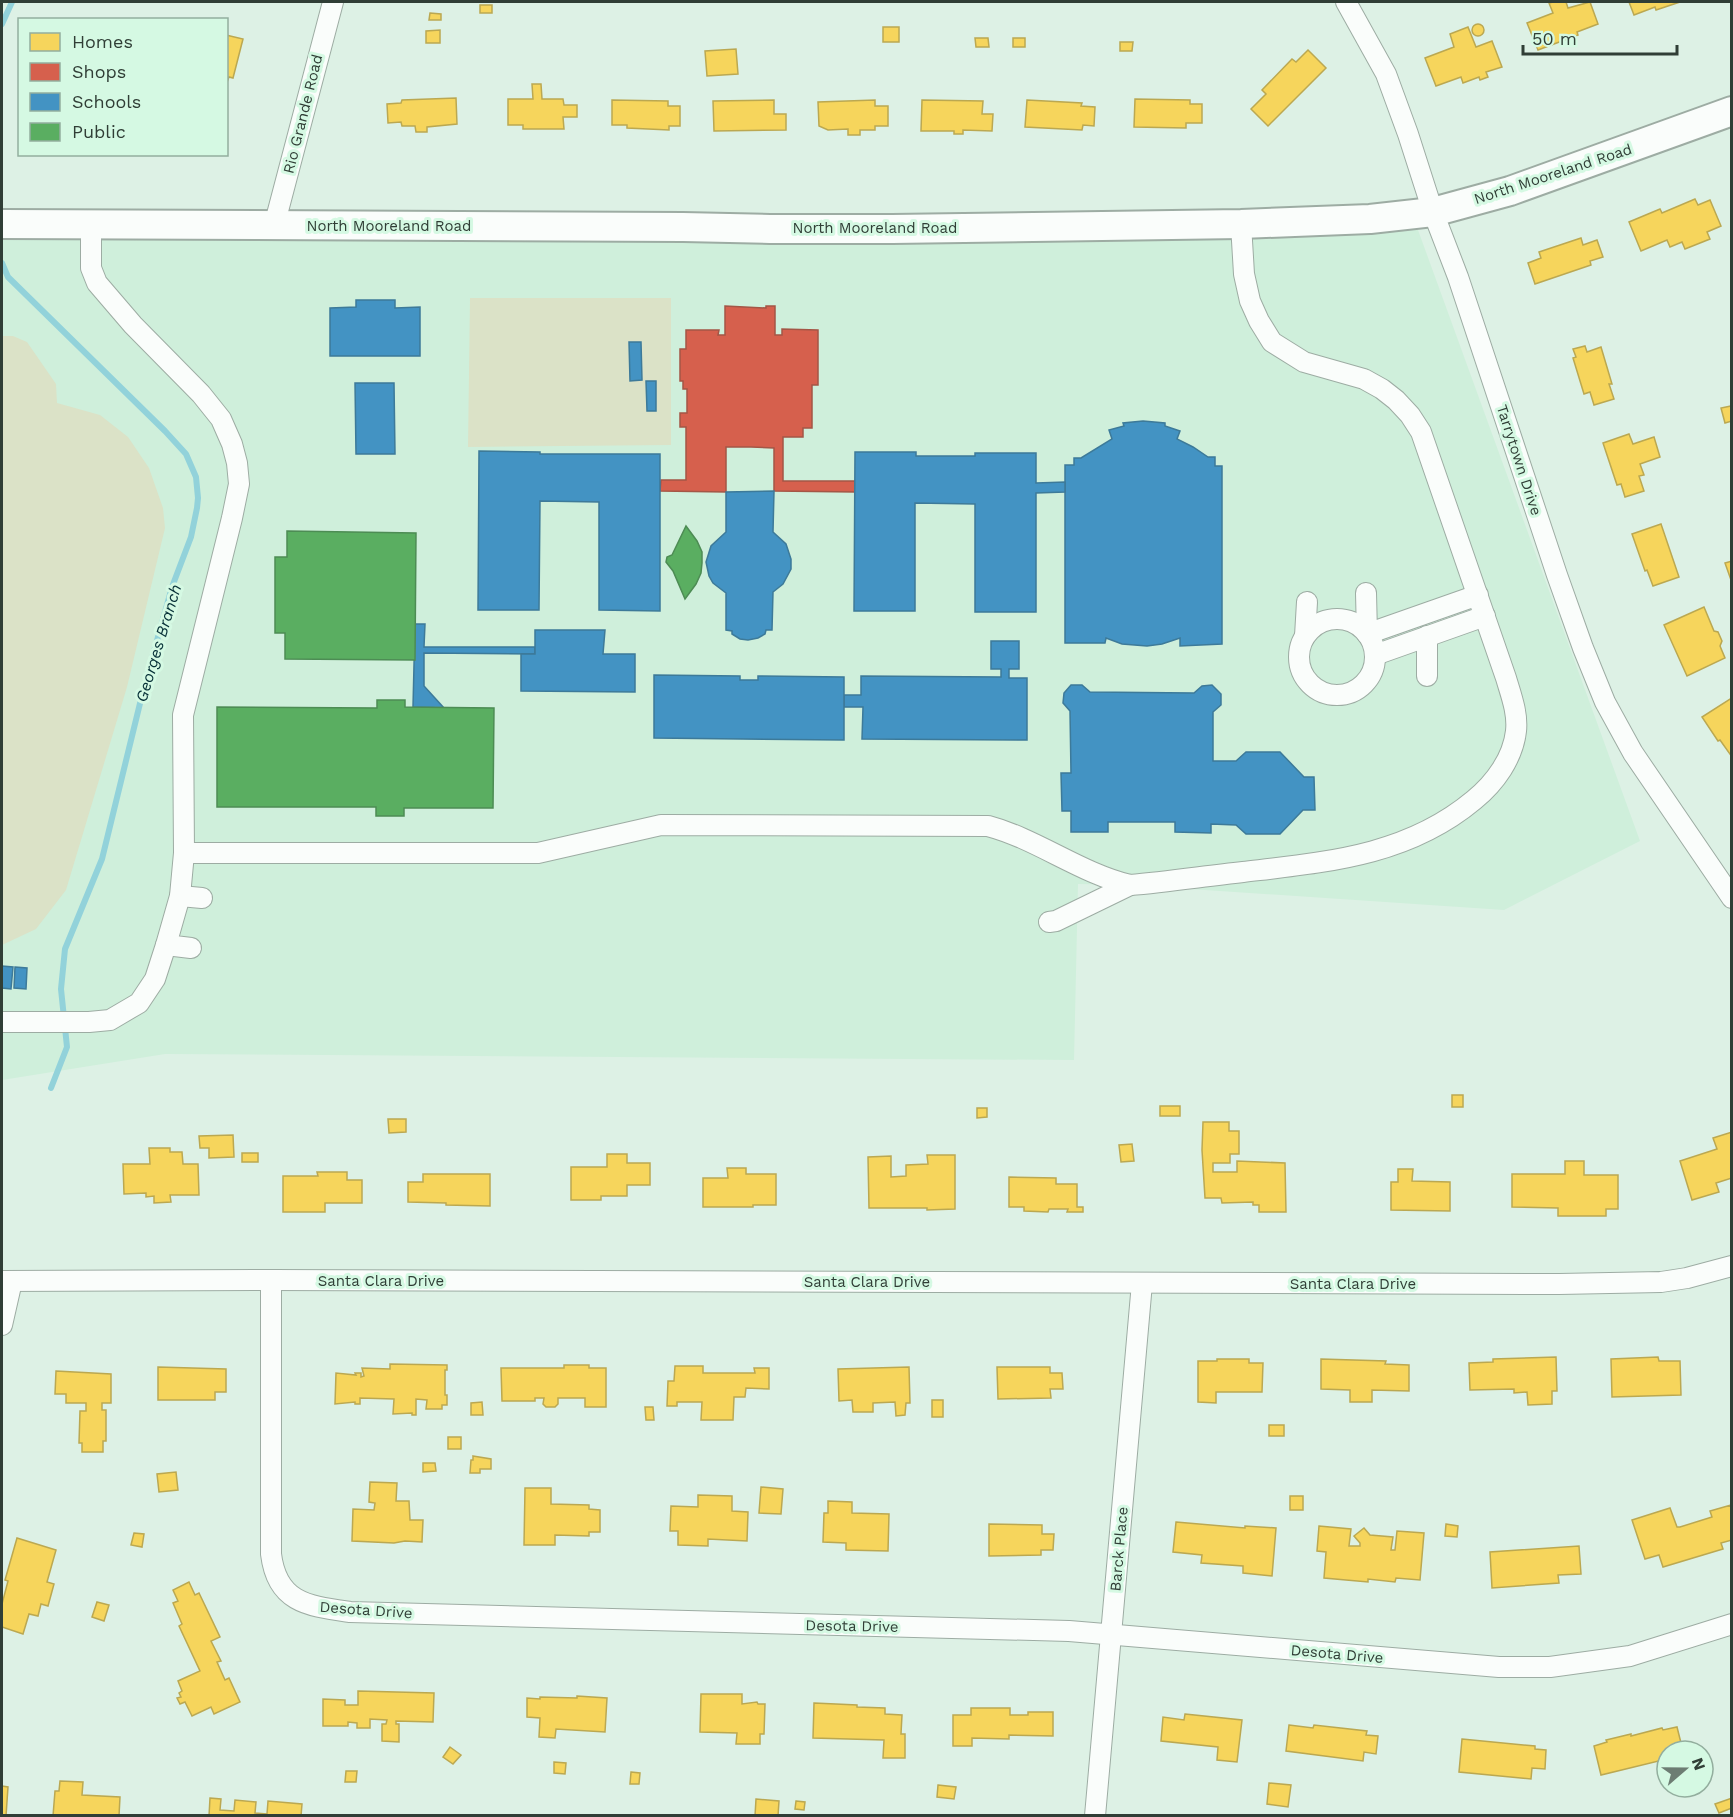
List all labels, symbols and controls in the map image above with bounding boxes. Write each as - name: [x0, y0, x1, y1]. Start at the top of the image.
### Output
- legend: [18, 18, 228, 156]
- scale bar: [1523, 18, 1678, 56]
- text: 50 m: [1532, 28, 1577, 49]
- text: Homes: [72, 31, 133, 52]
- street label: Rio Grande Road: [279, 52, 327, 176]
- text: Shops: [72, 61, 126, 82]
- text: Schools: [72, 91, 141, 112]
- text: Public: [72, 121, 126, 142]
- street label: North Mooreland Road: [1472, 140, 1634, 208]
- street label: North Mooreland Road: [307, 217, 471, 235]
- street label: North Mooreland Road: [793, 219, 957, 237]
- street label: Tarrytown Drive: [1493, 402, 1545, 518]
- water label: Georges Branch: [132, 582, 185, 704]
- street label: Santa Clara Drive: [318, 1272, 444, 1290]
- street label: Santa Clara Drive: [804, 1273, 930, 1291]
- street label: Santa Clara Drive: [1290, 1275, 1416, 1293]
- street label: Barck Place: [1106, 1506, 1132, 1592]
- street label: Desota Drive: [319, 1598, 413, 1622]
- street label: Desota Drive: [805, 1616, 899, 1636]
- street label: Desota Drive: [1290, 1641, 1384, 1667]
- north arrow: [1655, 1739, 1715, 1799]
- text: N: [1688, 1755, 1710, 1773]

